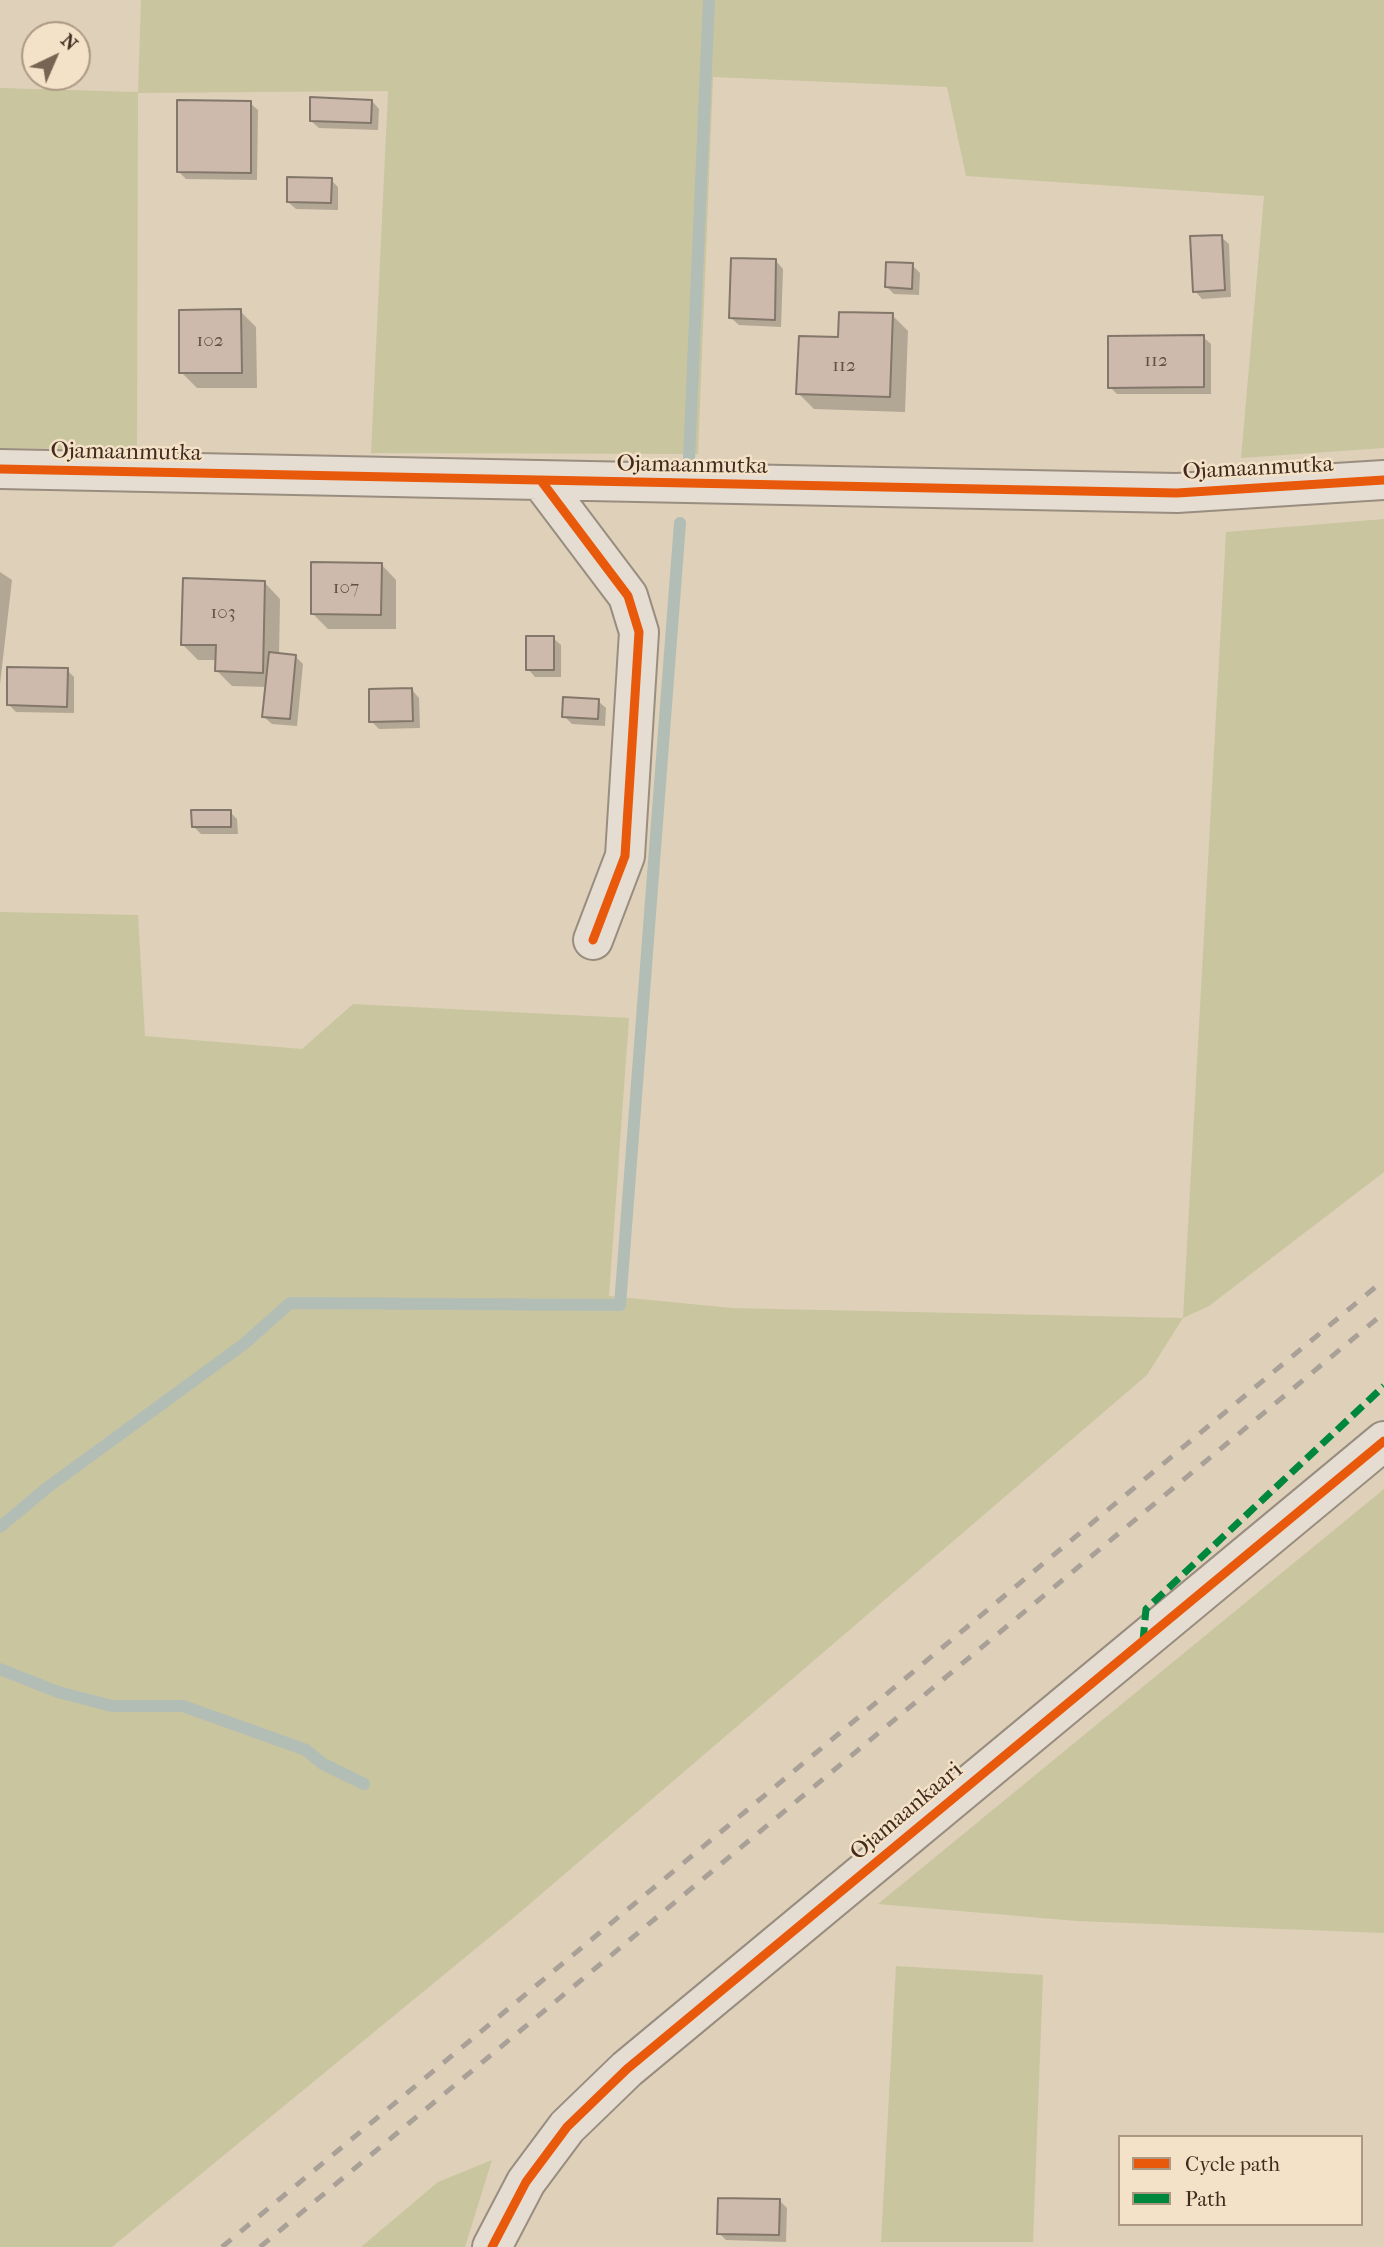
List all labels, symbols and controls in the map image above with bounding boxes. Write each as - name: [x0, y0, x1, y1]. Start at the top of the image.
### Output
- north arrow: [21, 21, 91, 91]
- text: N: [56, 29, 82, 55]
- house number: 102: [197, 330, 223, 352]
- house number: 112: [1144, 350, 1168, 372]
- house number: 112: [832, 355, 856, 377]
- street label: Ojamaanmutka: [50, 438, 202, 468]
- street label: Ojamaanmutka: [616, 451, 768, 481]
- street label: Ojamaanmutka: [1182, 451, 1334, 487]
- house number: 107: [333, 577, 359, 599]
- house number: 103: [211, 602, 235, 624]
- street label: Ojamaankaari: [845, 1757, 969, 1867]
- legend: [1118, 2135, 1363, 2226]
- text: Cycle path: [1185, 2152, 1280, 2176]
- text: Path: [1185, 2187, 1226, 2211]

